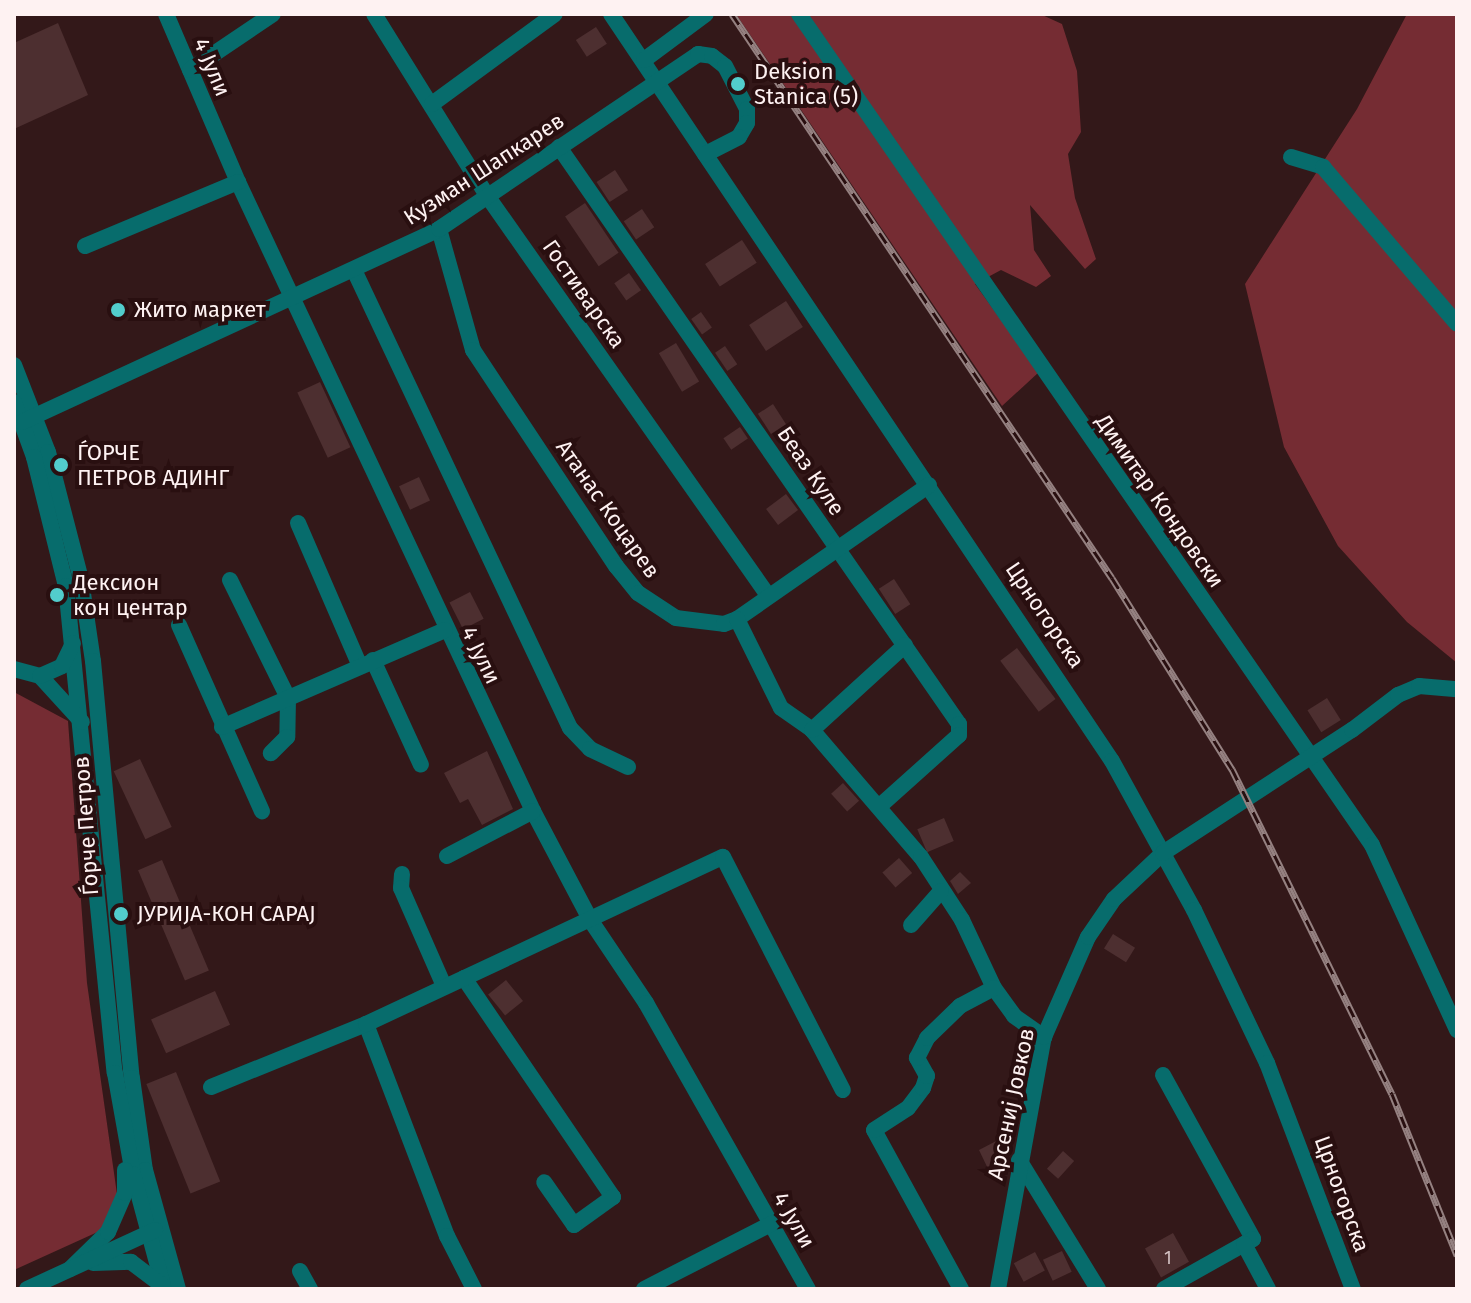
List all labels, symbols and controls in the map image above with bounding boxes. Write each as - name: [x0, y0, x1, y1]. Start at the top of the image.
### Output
- street label: 4 Јули: [188, 34, 236, 100]
- place label: Deksion Stanica (5): [754, 58, 858, 110]
- marker: Deksion Stanica (5): [729, 75, 747, 93]
- street label: Кузман Шапкарев: [399, 107, 569, 231]
- street label: Гостиварска: [537, 235, 631, 353]
- place label: Жито маркет: [134, 297, 266, 323]
- marker: Жито маркет: [109, 301, 127, 319]
- street label: Димитар Кондовски: [1090, 409, 1230, 593]
- street label: Беаз Куле: [772, 422, 850, 520]
- street label: Атанас Коцарев: [551, 435, 665, 583]
- place label: ЃОРЧЕ ПЕТРОВ АДИНГ: [77, 439, 229, 490]
- marker: ЃОРЧЕ ПЕТРОВ АДИНГ: [52, 456, 70, 474]
- street label: Црногорска: [1000, 557, 1090, 673]
- place label: Дексион кон центар: [73, 569, 188, 620]
- marker: Дексион кон центар: [48, 586, 66, 604]
- street label: 4 Јули: [456, 622, 506, 688]
- street label: Ѓорче Петров: [68, 756, 104, 896]
- place label: ЈУРИЈА-КОН САРАЈ: [137, 901, 316, 927]
- marker: ЈУРИЈА-КОН САРАЈ: [112, 905, 130, 923]
- street label: Арсениј Јовков: [982, 1026, 1040, 1182]
- street label: Црногорска: [1309, 1132, 1375, 1256]
- street label: 4 Јули: [767, 1187, 821, 1253]
- house number: 1: [1164, 1247, 1172, 1269]

